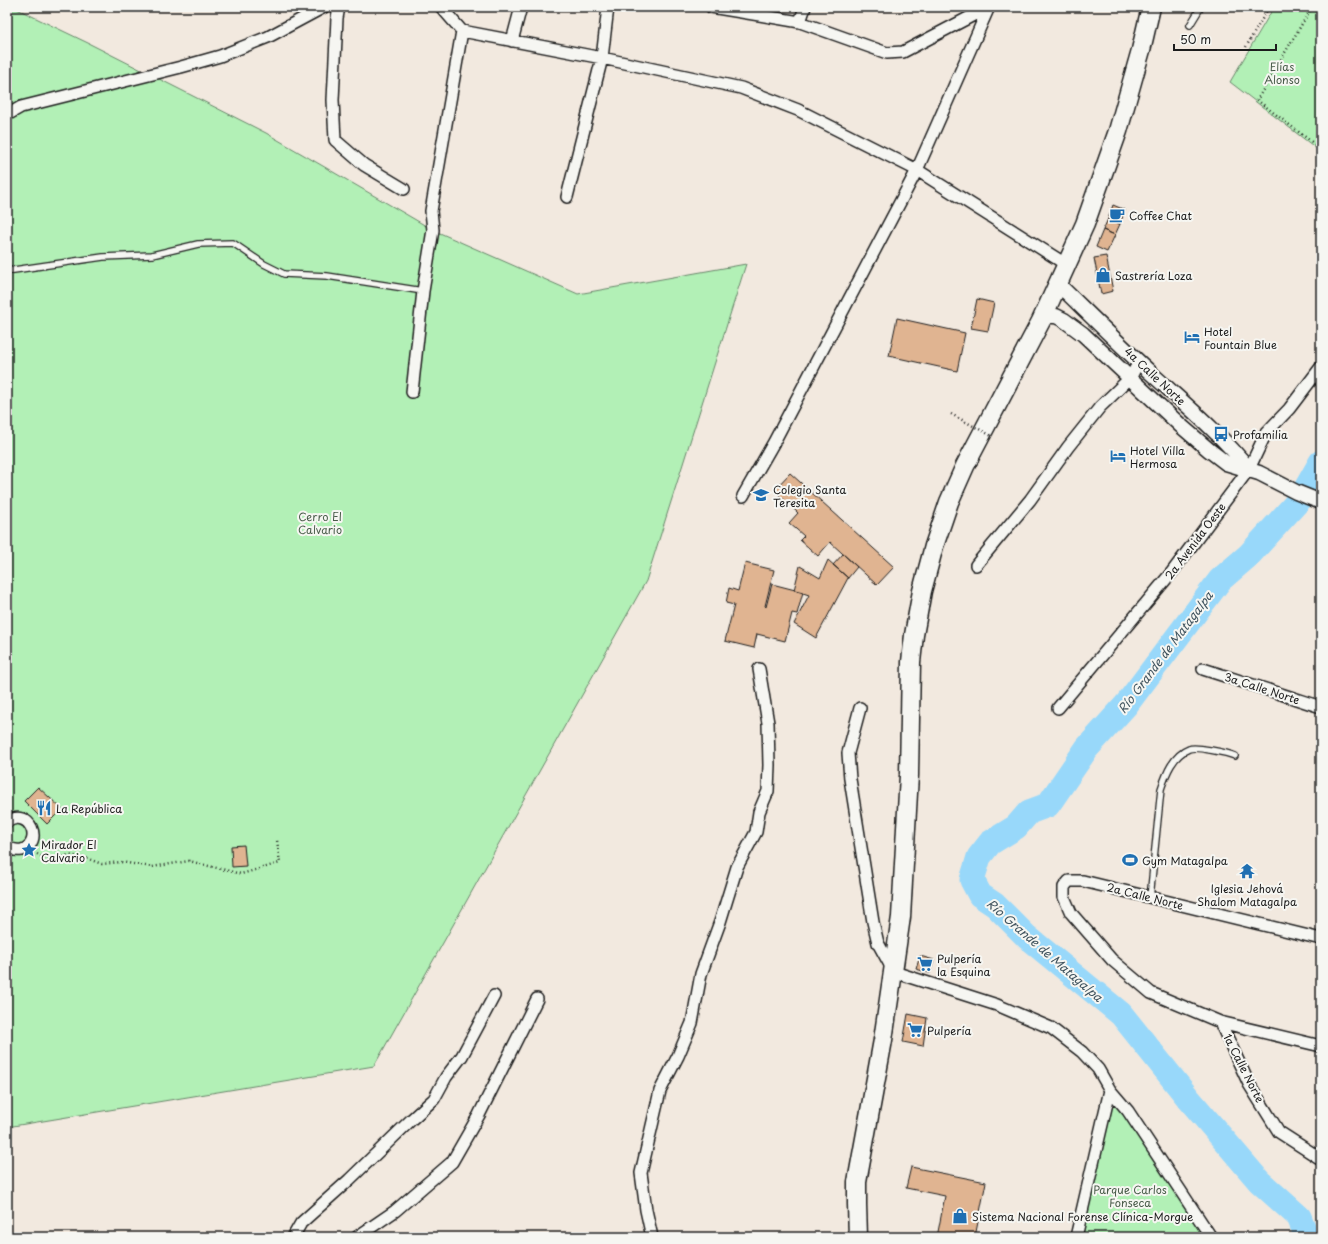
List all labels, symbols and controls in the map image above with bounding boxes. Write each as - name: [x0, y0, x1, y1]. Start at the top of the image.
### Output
- scale bar: [1174, 26, 1276, 52]
- text: 50 m: [1180, 30, 1211, 48]
- park label: Elías Alonso: [1264, 58, 1300, 88]
- cafe icon: Coffee Chat: [1108, 206, 1126, 224]
- place label: Coffee Chat: [1129, 207, 1192, 224]
- shop icon: Sastrería Loza: [1094, 266, 1112, 284]
- place label: Sastrería Loza: [1115, 267, 1192, 284]
- place label: Hotel Fountain Blue: [1204, 323, 1277, 353]
- hotel icon: Hotel Fountain Blue: [1183, 328, 1201, 346]
- street label: 4a Calle Norte: [1121, 343, 1190, 409]
- bus stop icon: Profamilia: [1212, 425, 1230, 443]
- place label: Profamilia: [1233, 426, 1288, 443]
- place label: Hotel Villa Hermosa: [1130, 442, 1185, 472]
- hotel icon: Hotel Villa Hermosa: [1109, 447, 1127, 465]
- place label: Colegio Santa Teresita: [773, 481, 847, 511]
- school or university icon: Colegio Santa Teresita: [752, 486, 770, 504]
- street label: 2a Avenida Oeste: [1160, 499, 1230, 583]
- park label: Cerro El Calvario: [298, 508, 342, 538]
- water label: Río Grande de Matagalpa: [1113, 587, 1217, 717]
- street label: 3a Calle Norte: [1222, 668, 1302, 708]
- restaurant icon: La República: [35, 799, 53, 817]
- place label: La República: [56, 800, 122, 817]
- place label: Mirador El Calvario: [41, 836, 97, 866]
- place icon: Mirador El Calvario: [20, 841, 38, 859]
- sports icon: Gym Matagalpa: [1121, 851, 1139, 869]
- place label: Gym Matagalpa: [1142, 852, 1228, 869]
- temple icon: Iglesia Jehová Shalom Matagalpa: [1238, 862, 1256, 880]
- street label: 2a Calle Norte: [1105, 878, 1185, 914]
- place label: Iglesia Jehová Shalom Matagalpa: [1197, 880, 1297, 910]
- water label: Río Grande de Matagalpa: [983, 894, 1107, 1006]
- place label: Pulpería la Esquina: [937, 950, 990, 980]
- supermarket icon: Pulpería la Esquina: [916, 955, 934, 973]
- supermarket icon: Pulpería: [906, 1021, 924, 1039]
- place label: Pulpería: [927, 1022, 971, 1039]
- street label: 1a Calle Norte: [1219, 1031, 1269, 1106]
- park label: Parque Carlos Fonseca: [1093, 1181, 1167, 1211]
- shop icon: Sistema Nacional Forense Clínica-Morgue: [951, 1207, 969, 1225]
- place label: Sistema Nacional Forense Clínica-Morgue: [972, 1208, 1193, 1225]

